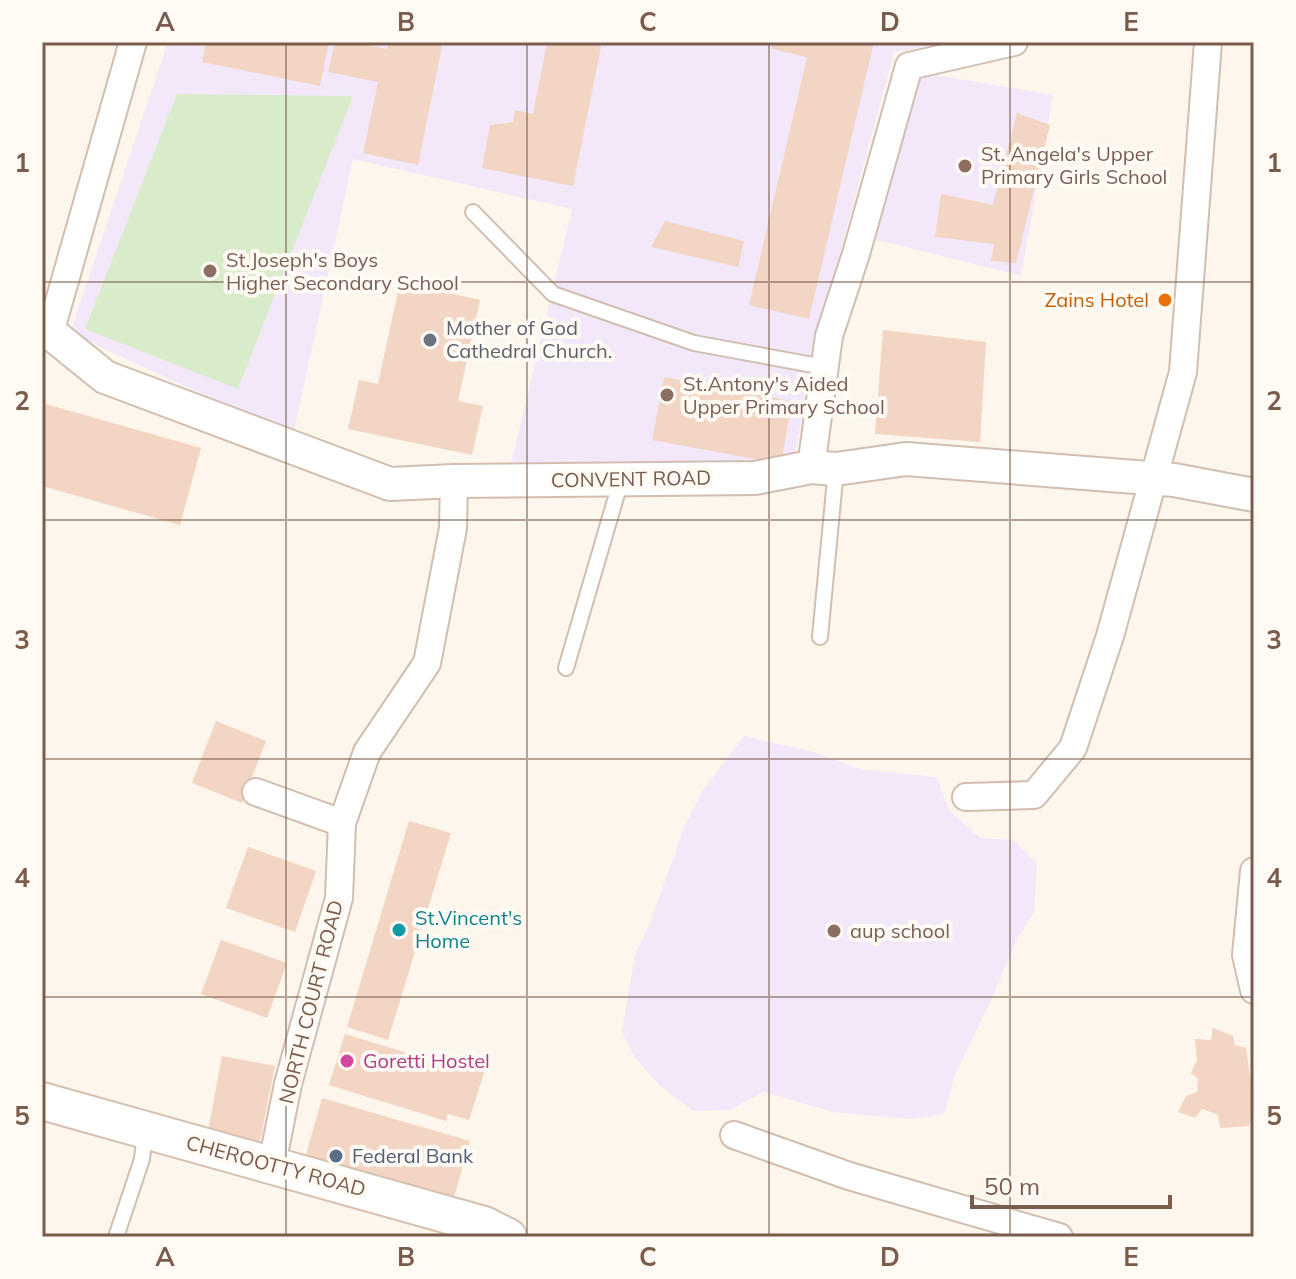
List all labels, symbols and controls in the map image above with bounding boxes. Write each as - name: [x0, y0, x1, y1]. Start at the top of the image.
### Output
- text: A: [155, 5, 175, 38]
- text: B: [397, 5, 415, 38]
- text: C: [639, 5, 657, 38]
- text: D: [880, 5, 900, 38]
- text: E: [1123, 5, 1139, 38]
- place label: St. Angela's Upper Primary Girls School: [981, 141, 1167, 189]
- text: 1: [14, 146, 30, 179]
- text: 1: [1266, 146, 1282, 179]
- marker: St. Angela's Upper Primary Girls School: [956, 157, 974, 175]
- place label: St.Joseph's Boys Higher Secondary School: [226, 247, 459, 295]
- marker: St.Joseph's Boys Higher Secondary School: [201, 262, 219, 280]
- place label: Zains Hotel: [1044, 287, 1149, 312]
- marker: Zains Hotel: [1156, 291, 1174, 309]
- place label: Mother of God Cathedral Church.: [446, 315, 612, 363]
- marker: Mother of God Cathedral Church.: [421, 331, 439, 349]
- place label: St.Antony's Aided Upper Primary School: [683, 371, 885, 419]
- text: 2: [14, 384, 30, 417]
- text: 2: [1266, 384, 1282, 417]
- marker: St.Antony's Aided Upper Primary School: [658, 386, 676, 404]
- street label: CONVENT ROAD: [551, 465, 711, 492]
- text: 3: [14, 623, 30, 656]
- text: 3: [1266, 623, 1282, 656]
- text: 4: [14, 861, 30, 894]
- text: 4: [1266, 861, 1282, 894]
- street label: NORTH COURT ROAD: [273, 897, 348, 1106]
- place label: St.Vincent's Home: [415, 905, 522, 953]
- place label: aup school: [850, 918, 950, 943]
- marker: St.Vincent's Home: [390, 921, 408, 939]
- marker: aup school: [825, 922, 843, 940]
- place label: Goretti Hostel: [363, 1048, 490, 1073]
- marker: Goretti Hostel: [338, 1052, 356, 1070]
- text: 5: [14, 1099, 30, 1132]
- text: 5: [1266, 1099, 1282, 1132]
- street label: CHEROOTTY ROAD: [184, 1130, 369, 1202]
- place label: Federal Bank: [352, 1143, 474, 1168]
- marker: Federal Bank: [327, 1147, 345, 1165]
- scale bar: [972, 1159, 1170, 1209]
- text: 50 m: [984, 1171, 1040, 1201]
- text: A: [155, 1240, 175, 1273]
- text: B: [397, 1240, 415, 1273]
- text: C: [639, 1240, 657, 1273]
- text: D: [880, 1240, 900, 1273]
- text: E: [1123, 1240, 1139, 1273]

